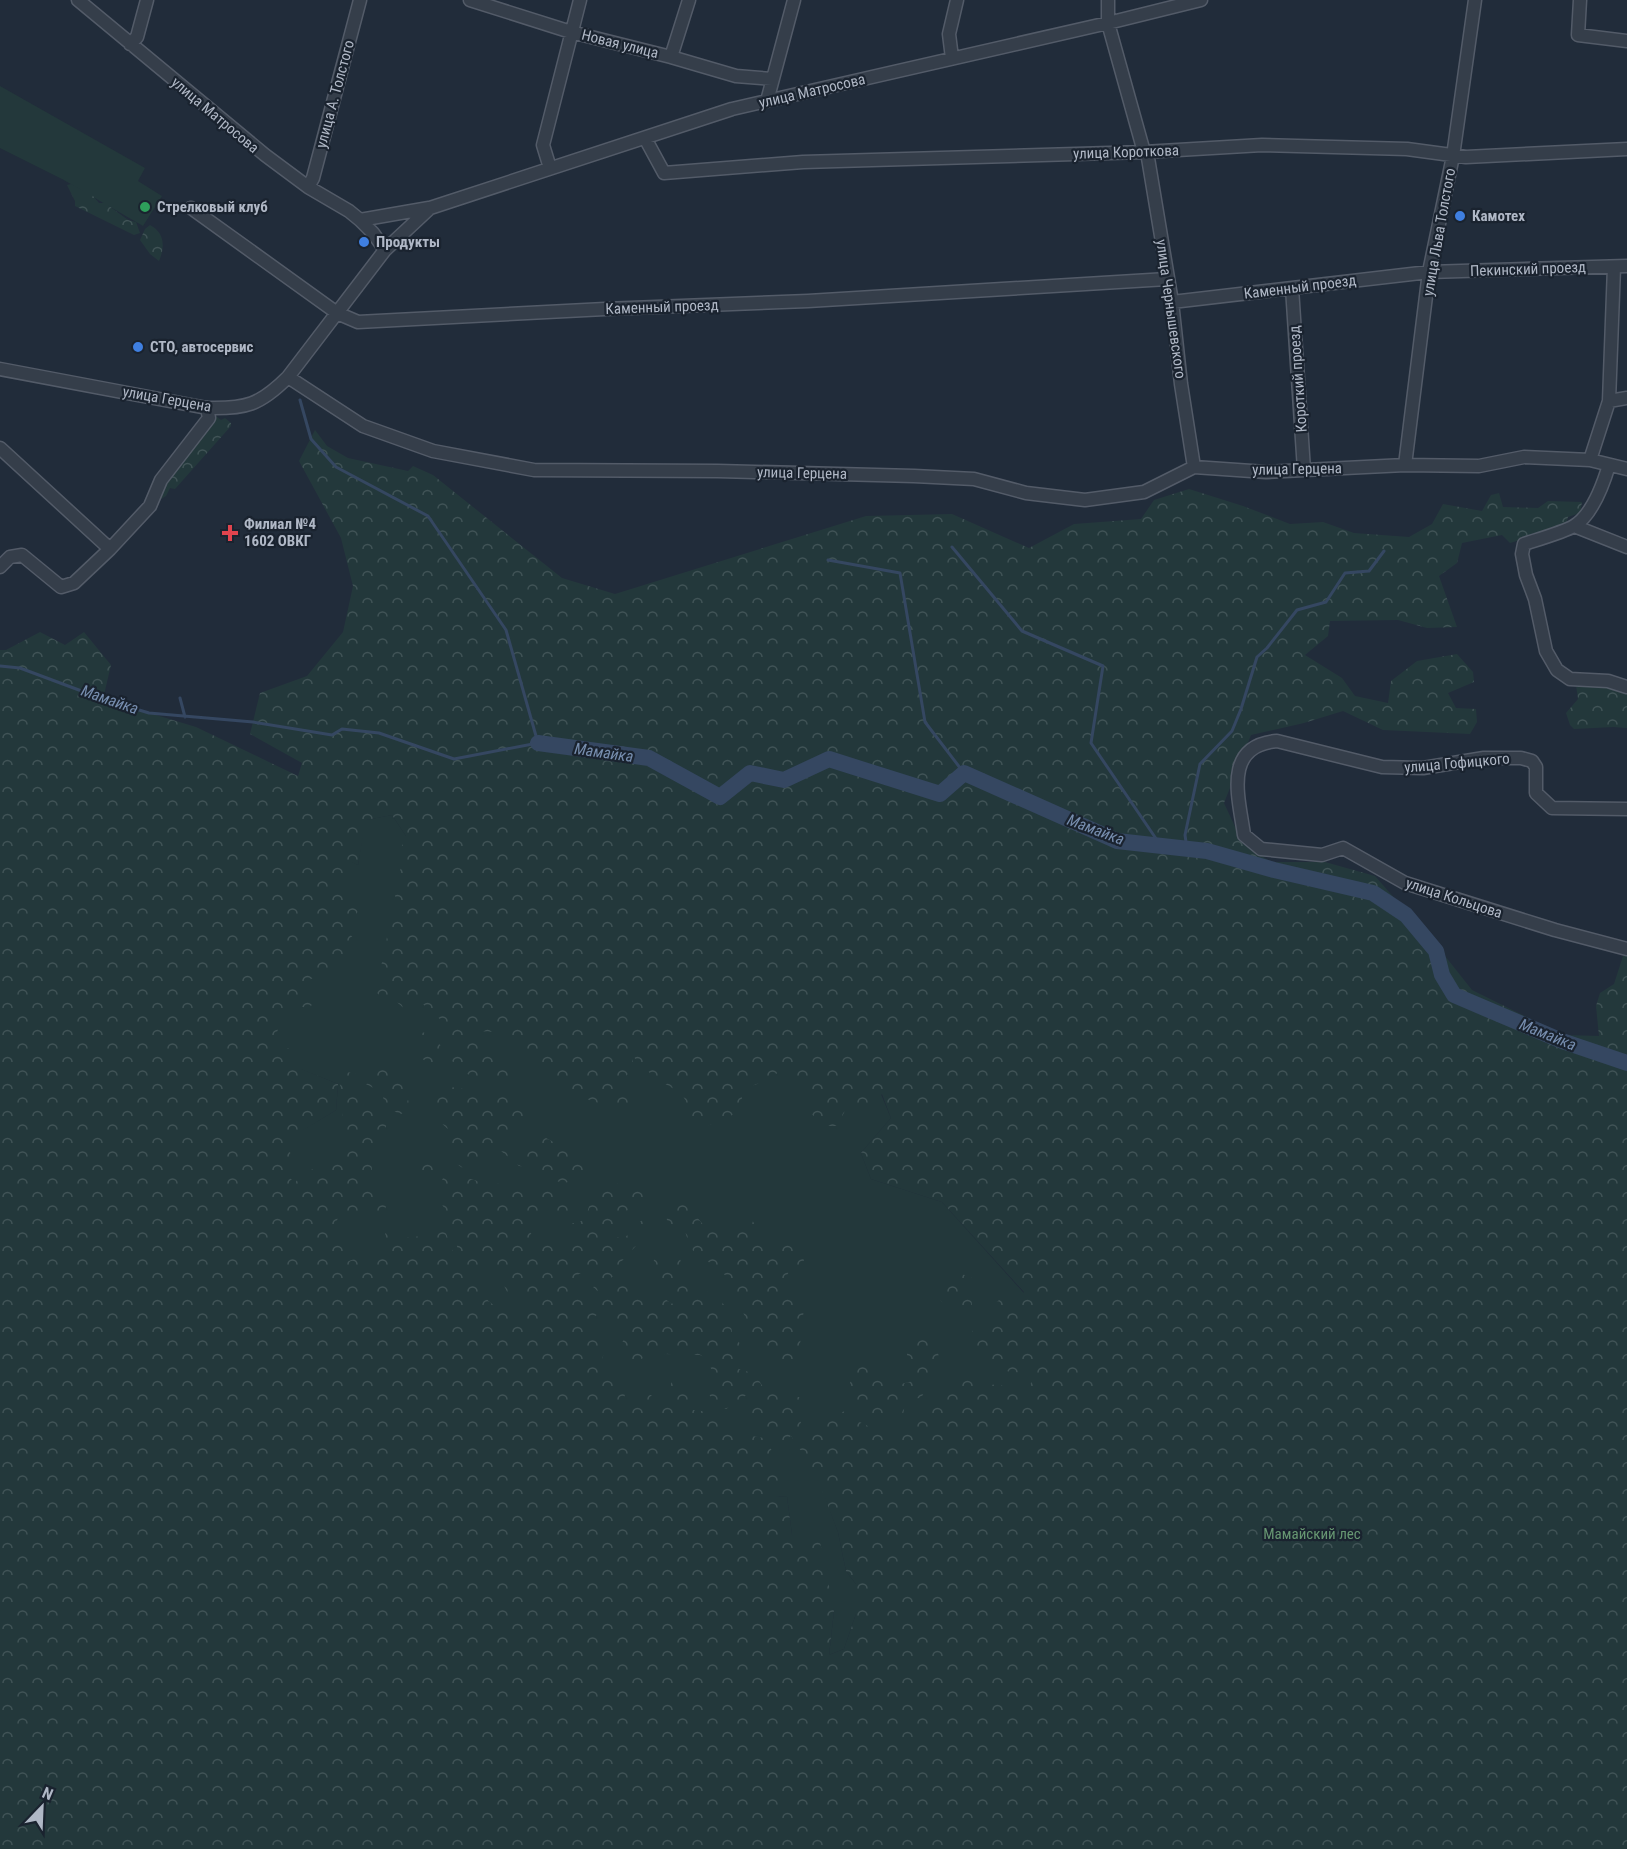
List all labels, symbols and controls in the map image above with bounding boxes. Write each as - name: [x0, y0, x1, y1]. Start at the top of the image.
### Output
- street label: Новая улица: [580, 26, 660, 62]
- street label: улица А. Толстого: [312, 38, 358, 150]
- street label: улица Матросова: [757, 70, 867, 112]
- street label: улица Матросова: [168, 73, 262, 157]
- street label: улица Короткова: [1073, 141, 1179, 163]
- street label: улица Льва Толстого: [1419, 167, 1459, 297]
- place label: Стрелковый клуб: [157, 198, 268, 216]
- marker: Стрелковый клуб: [138, 200, 152, 214]
- place label: Камотех: [1472, 207, 1525, 225]
- marker: Камотех: [1453, 209, 1467, 223]
- place label: Продукты: [376, 233, 440, 251]
- marker: Продукты: [357, 235, 371, 249]
- street label: улица Чернышевского: [1152, 238, 1190, 380]
- street label: Пекинский проезд: [1470, 258, 1586, 280]
- street label: Каменный проезд: [1243, 271, 1357, 303]
- street label: Каменный проезд: [605, 296, 719, 318]
- street label: Короткий проезд: [1285, 325, 1311, 433]
- place label: СТО, автосервис: [150, 338, 254, 356]
- marker: СТО, автосервис: [131, 340, 145, 354]
- street label: улица Герцена: [121, 382, 213, 416]
- street label: улица Герцена: [1252, 459, 1342, 479]
- street label: улица Герцена: [757, 463, 847, 483]
- place label: Филиал №4 1602 ОВКГ: [244, 515, 316, 550]
- marker: Филиал №4 1602 ОВКГ: [221, 524, 239, 542]
- water label: Мамайка: [79, 681, 141, 718]
- water label: Мамайка: [573, 739, 635, 766]
- street label: улица Гофицкого: [1404, 749, 1510, 777]
- water label: Мамайка: [1065, 810, 1127, 849]
- street label: улица Кольцова: [1404, 874, 1504, 922]
- water label: Мамайка: [1517, 1015, 1579, 1054]
- park label: Мамайский лес: [1263, 1525, 1361, 1543]
- north arrow: [12, 1777, 72, 1837]
- text: N: [39, 1783, 56, 1804]

